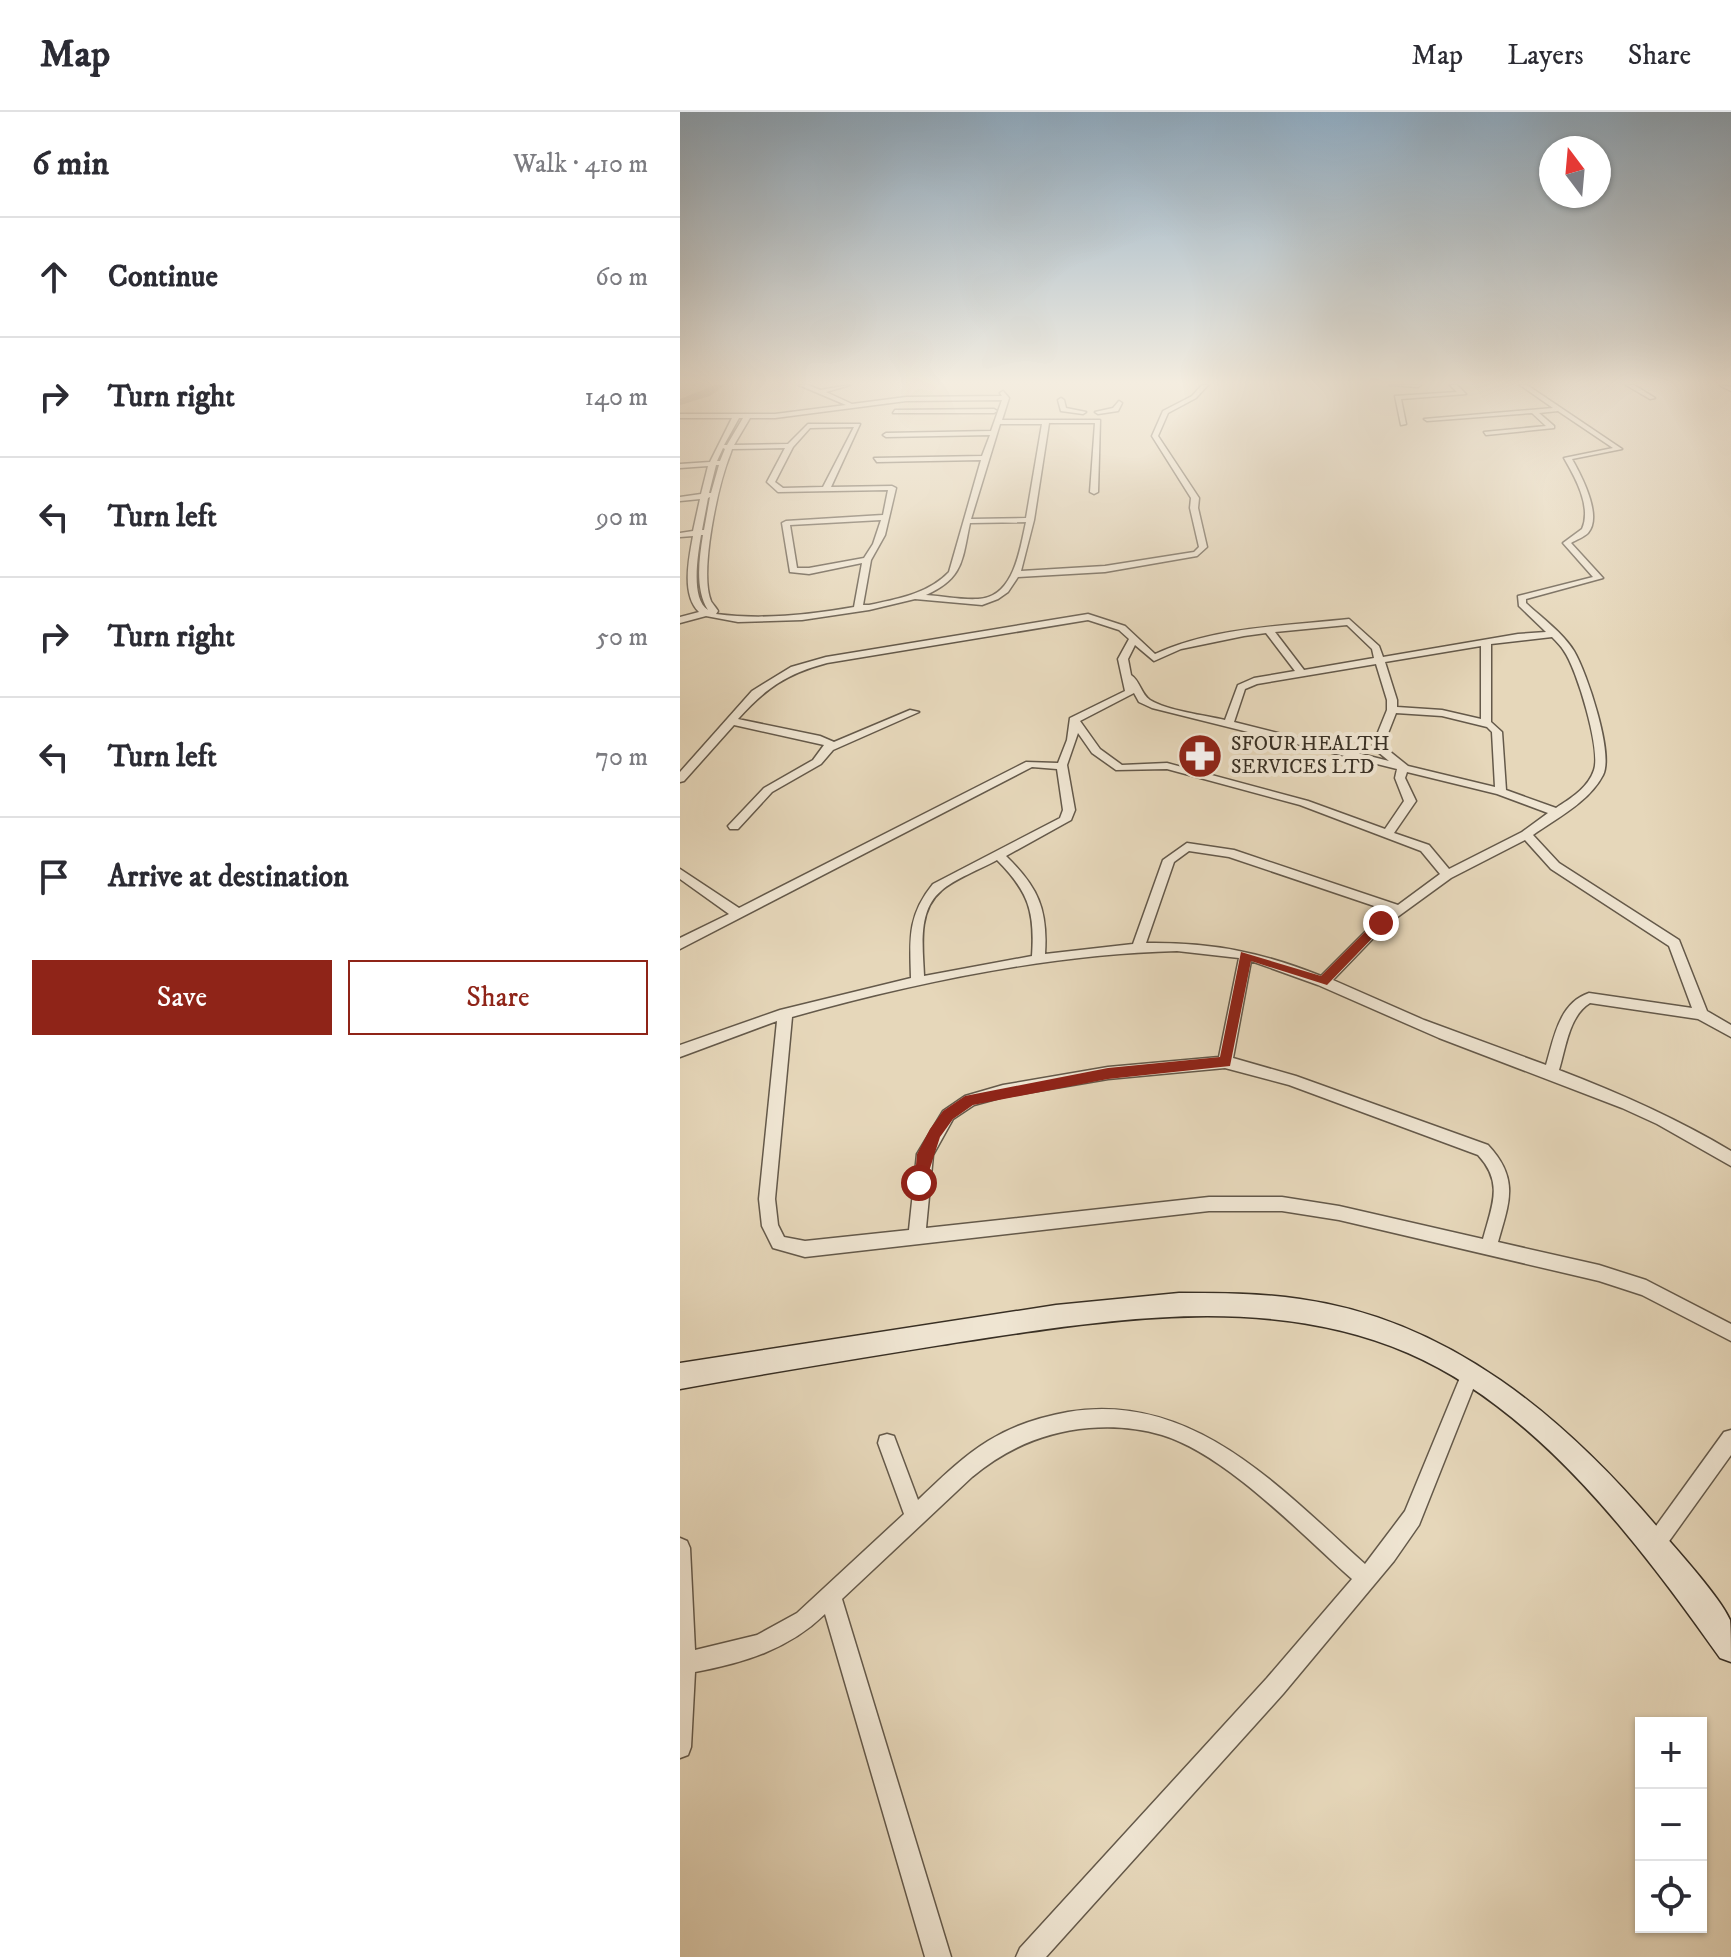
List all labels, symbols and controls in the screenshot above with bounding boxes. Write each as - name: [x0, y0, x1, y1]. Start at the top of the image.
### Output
- text: Map: [40, 31, 110, 79]
- text: Map: [1412, 38, 1463, 73]
- text: Layers: [1507, 38, 1584, 73]
- text: Share: [1628, 38, 1691, 73]
- north arrow: [1539, 136, 1611, 208]
- text: 6 min: [32, 143, 109, 185]
- text: Walk · 410 m: [513, 148, 648, 181]
- icon: ahead: [32, 255, 76, 299]
- text: Continue: [108, 259, 218, 296]
- text: 60 m: [595, 261, 648, 294]
- icon: right: [32, 375, 76, 419]
- text: Turn right: [108, 379, 235, 416]
- text: 140 m: [584, 381, 648, 414]
- icon: left: [32, 495, 76, 539]
- text: Turn left: [108, 499, 217, 536]
- text: 90 m: [596, 501, 648, 534]
- icon: right: [32, 615, 76, 659]
- text: Turn right: [108, 619, 235, 656]
- text: 50 m: [596, 621, 648, 654]
- pharmacy icon: SFOUR HEALTH SERVICES LTD: [1176, 732, 1224, 780]
- place label: SFOUR HEALTH SERVICES LTD: [1231, 732, 1389, 780]
- icon: left: [32, 735, 76, 779]
- text: Turn left: [108, 739, 217, 776]
- text: 70 m: [595, 741, 648, 774]
- icon: arrive: [32, 855, 76, 899]
- text: Arrive at destination: [108, 859, 349, 896]
- route end: [1363, 905, 1399, 941]
- button: Save: [32, 960, 332, 1035]
- button: Share: [348, 960, 648, 1035]
- route start: [901, 1165, 937, 1201]
- map controls: [1635, 1717, 1707, 1933]
- button: +: [1635, 1717, 1707, 1789]
- button: −: [1635, 1789, 1707, 1861]
- button: locate: [1635, 1861, 1707, 1933]

